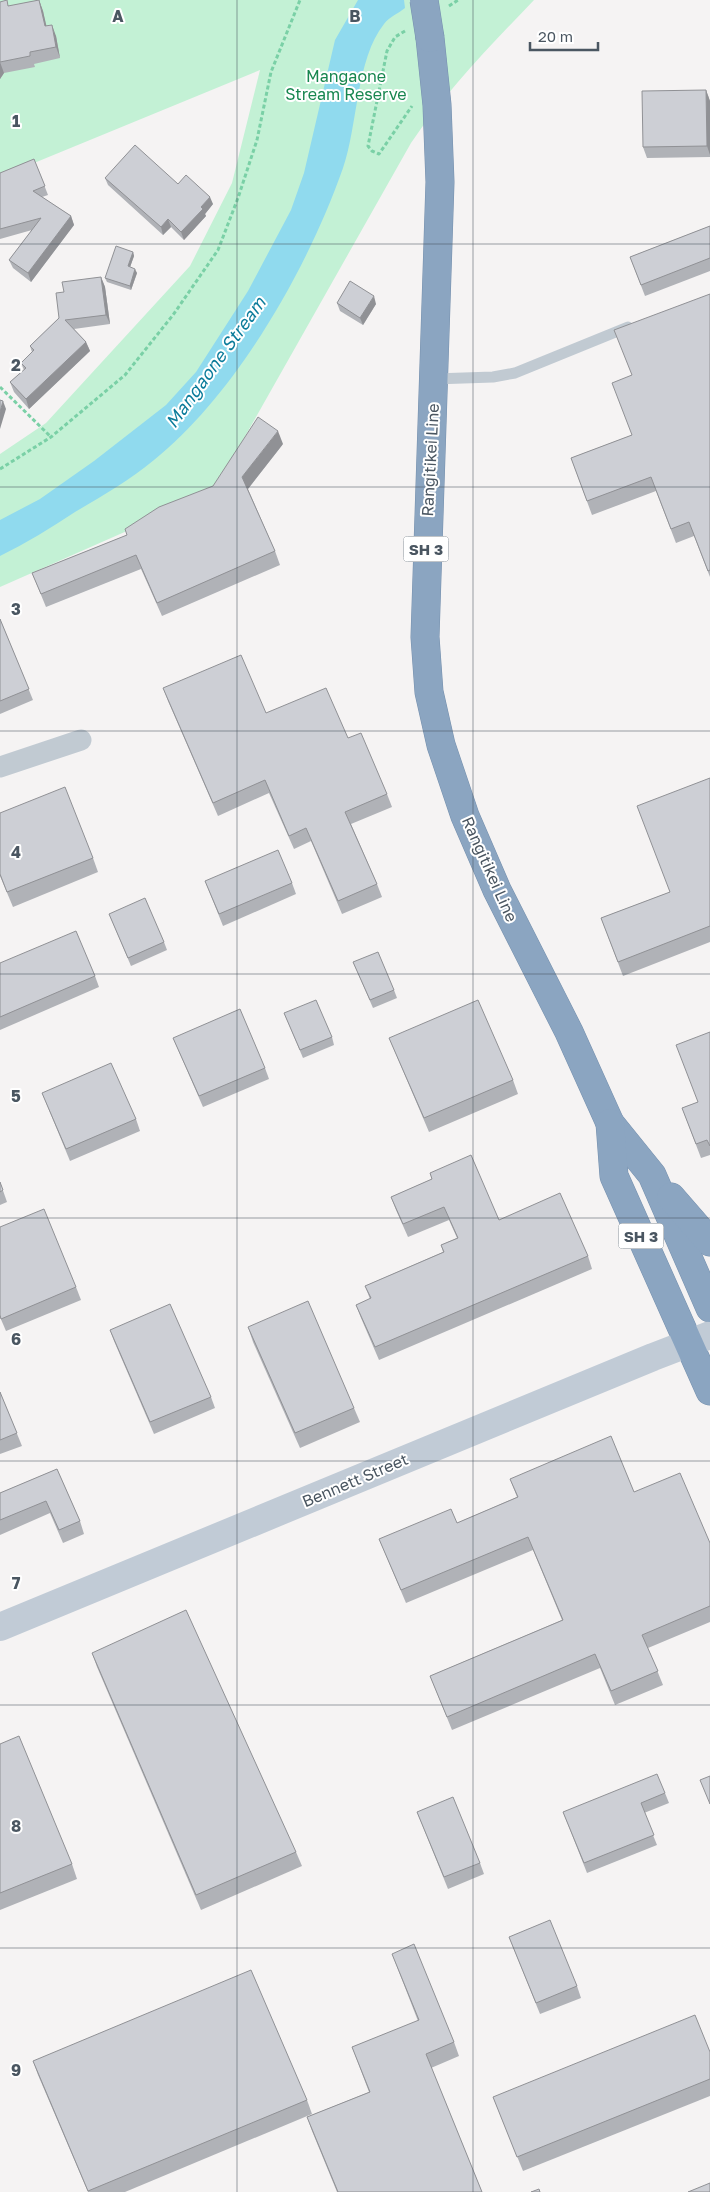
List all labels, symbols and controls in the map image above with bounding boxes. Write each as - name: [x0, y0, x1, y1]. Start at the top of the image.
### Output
- text: A: [112, 6, 124, 26]
- text: B: [349, 6, 361, 26]
- scale bar: [530, 20, 598, 52]
- text: 20 m: [538, 27, 573, 45]
- park label: Mangaone Stream Reserve: [285, 66, 407, 104]
- text: 1: [12, 111, 20, 131]
- water label: Mangaone Stream: [160, 291, 271, 432]
- text: 2: [11, 355, 21, 375]
- street label: Rangitikei Line: [417, 403, 443, 517]
- road number: SH 3: [404, 536, 448, 562]
- text: 3: [11, 599, 21, 619]
- street label: Rangitikei Line: [458, 813, 522, 925]
- text: 4: [11, 842, 21, 862]
- text: 5: [11, 1086, 21, 1106]
- road number: SH 3: [618, 1224, 664, 1248]
- text: 6: [11, 1329, 21, 1349]
- street label: Bennett Street: [299, 1449, 411, 1511]
- text: 7: [12, 1573, 21, 1593]
- text: 8: [11, 1816, 21, 1836]
- text: 9: [11, 2060, 21, 2080]

